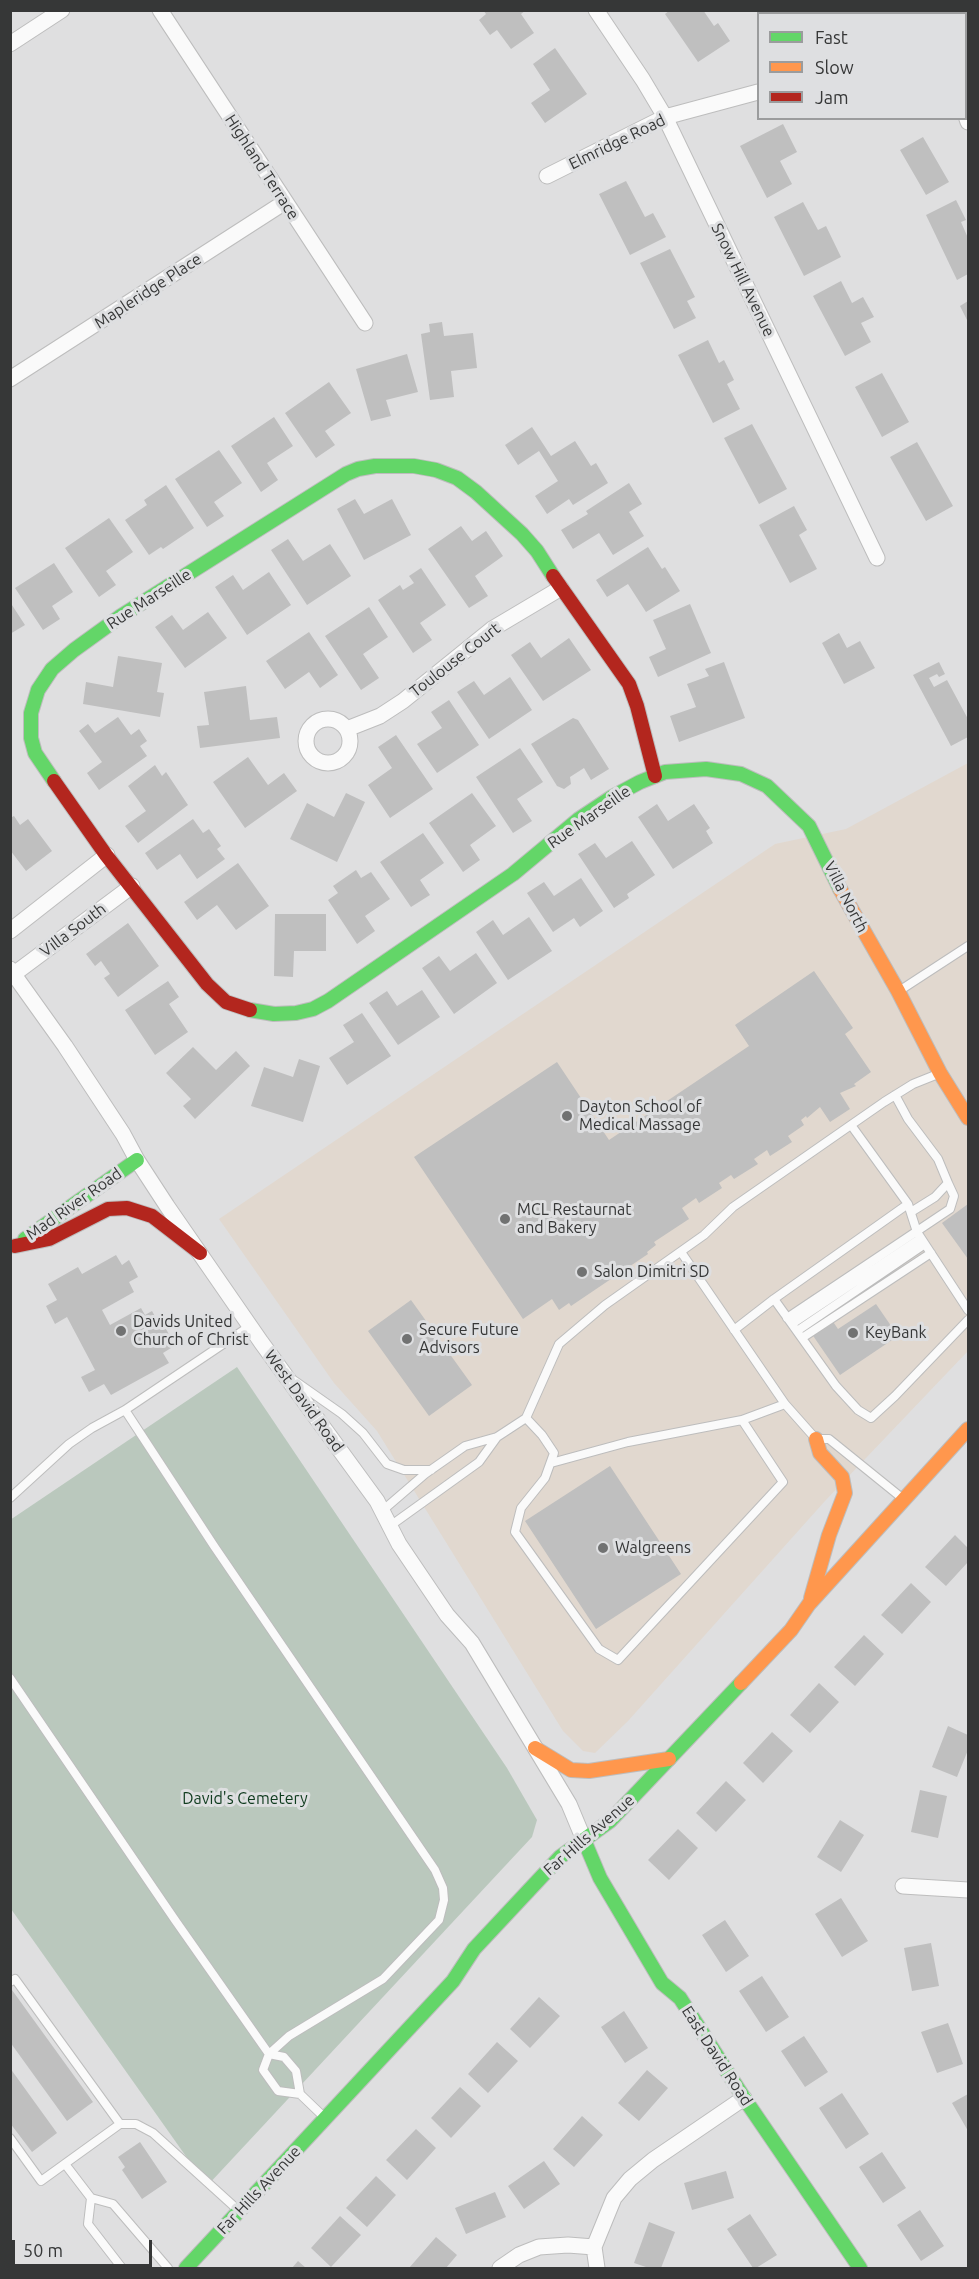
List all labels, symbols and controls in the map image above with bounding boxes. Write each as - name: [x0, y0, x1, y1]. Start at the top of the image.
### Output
- legend: [757, 12, 967, 120]
- text: Fast: [815, 27, 848, 47]
- text: Slow: [815, 57, 854, 77]
- text: Jam: [815, 87, 849, 107]
- street label: Elmridge Road: [566, 110, 668, 174]
- street label: Highland Terrace: [221, 111, 303, 223]
- street label: Snow Hill Avenue: [707, 220, 779, 340]
- street label: Mapleridge Place: [91, 249, 205, 333]
- street label: Rue Marseille: [103, 565, 195, 633]
- street label: Toulouse Court: [406, 619, 504, 701]
- street label: Rue Marseille: [544, 781, 634, 853]
- street label: Villa North: [820, 858, 872, 936]
- street label: Villa South: [36, 899, 110, 961]
- place label: Dayton School of Medical Massage: [579, 1097, 702, 1135]
- marker: Dayton School of Medical Massage: [560, 1109, 574, 1123]
- street label: Mad River Road: [23, 1164, 125, 1244]
- place label: MCL Restaurnat and Bakery: [517, 1200, 632, 1238]
- marker: MCL Restaurnat and Bakery: [498, 1212, 512, 1226]
- place label: Salon Dimitri SD: [594, 1262, 709, 1282]
- marker: Salon Dimitri SD: [575, 1265, 589, 1279]
- place label: Davids United Church of Christ: [133, 1312, 249, 1350]
- place label: Secure Future Advisors: [419, 1320, 519, 1358]
- place label: KeyBank: [865, 1323, 927, 1343]
- marker: Davids United Church of Christ: [114, 1324, 128, 1338]
- marker: KeyBank: [846, 1326, 860, 1340]
- marker: Secure Future Advisors: [400, 1332, 414, 1346]
- street label: West David Road: [261, 1346, 347, 1456]
- place label: Walgreens: [615, 1538, 691, 1558]
- marker: Walgreens: [596, 1541, 610, 1555]
- park label: David's Cemetery: [182, 1789, 308, 1809]
- street label: Far Hills Avenue: [540, 1790, 638, 1880]
- street label: East David Road: [678, 2002, 756, 2110]
- street label: Far Hills Avenue: [213, 2142, 305, 2238]
- scale bar: [15, 2228, 154, 2266]
- text: 50 m: [23, 2240, 63, 2260]

